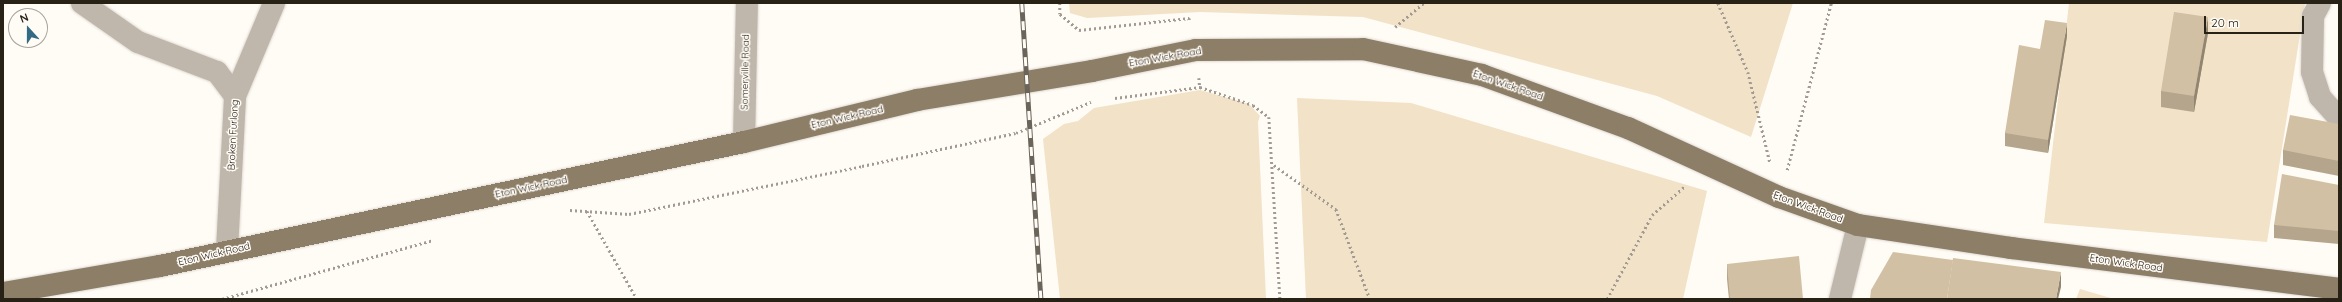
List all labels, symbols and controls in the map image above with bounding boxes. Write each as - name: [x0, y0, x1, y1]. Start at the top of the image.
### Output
- north arrow: [8, 8, 48, 48]
- scale bar: [2206, 8, 2306, 34]
- text: N: [18, 10, 30, 26]
- text: 20 m: [2211, 15, 2239, 30]
- street label: Somerville Road: [738, 34, 752, 110]
- street label: Eton Wick Road: [1128, 45, 1202, 69]
- street label: Eton Wick Road: [1471, 67, 1545, 103]
- street label: Broken Furlong: [225, 99, 241, 171]
- street label: Eton Wick Road: [810, 103, 884, 131]
- street label: Eton Wick Road: [494, 173, 568, 201]
- street label: Eton Wick Road: [1771, 189, 1845, 225]
- street label: Eton Wick Road: [177, 240, 251, 268]
- street label: Eton Wick Road: [2089, 252, 2163, 274]

